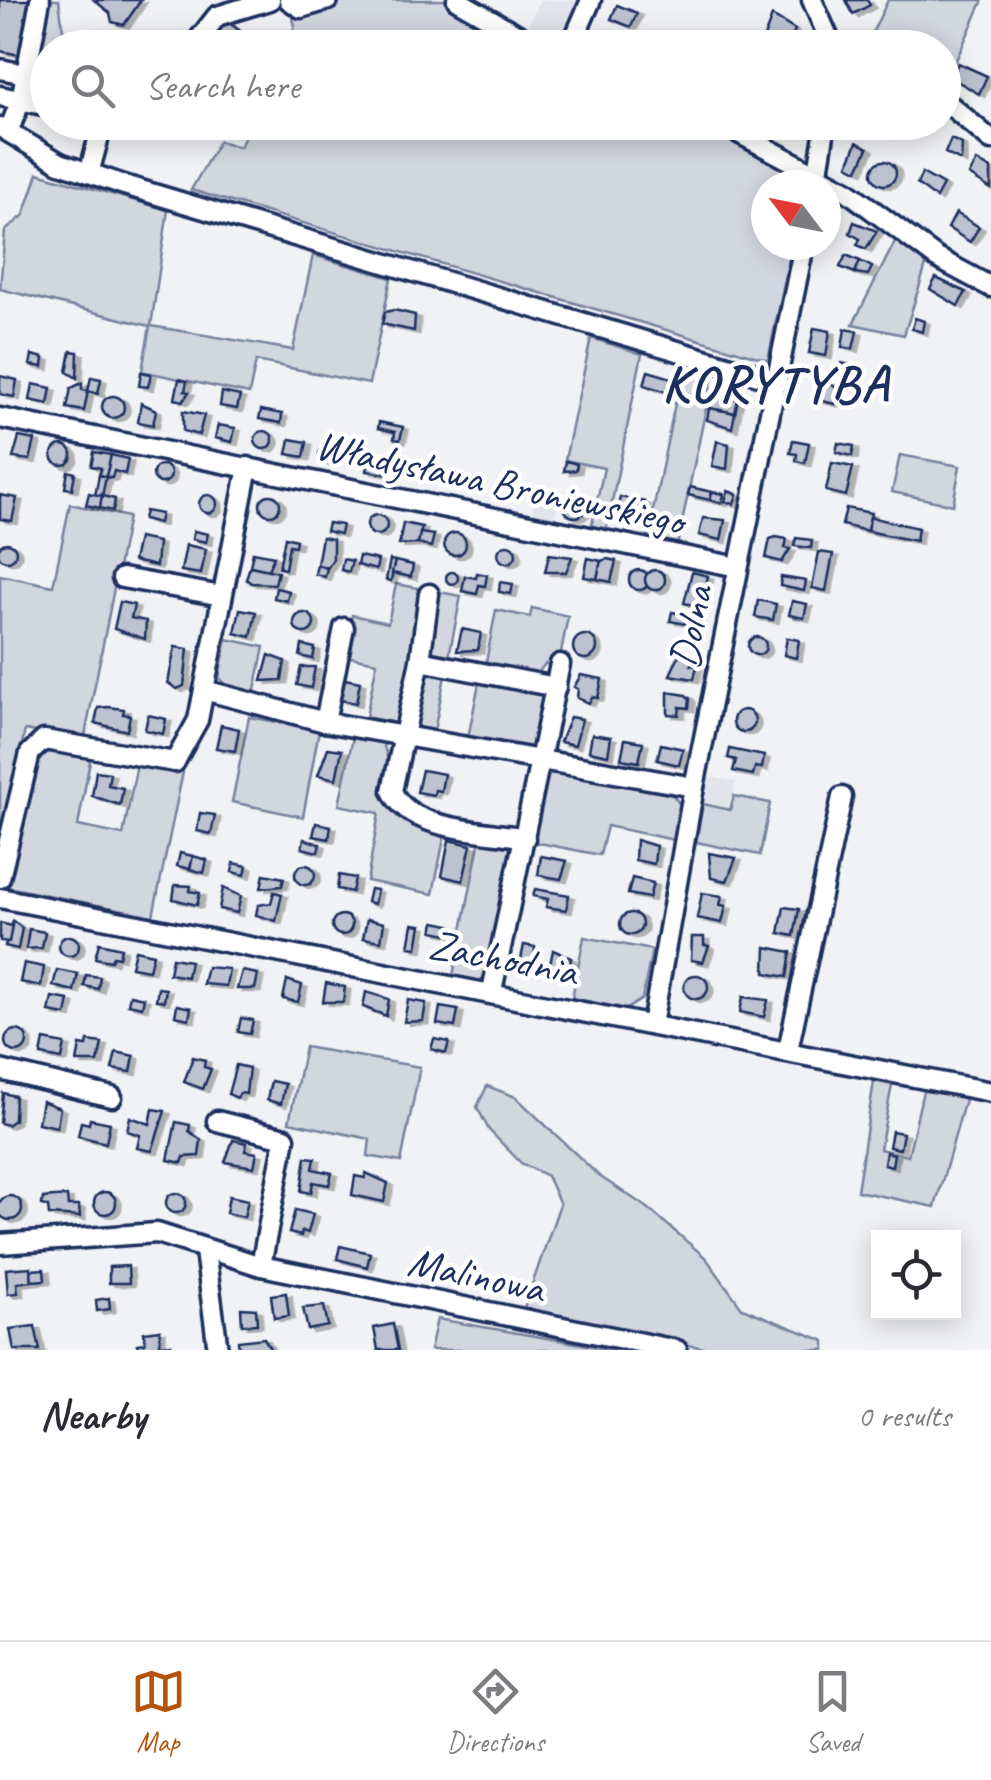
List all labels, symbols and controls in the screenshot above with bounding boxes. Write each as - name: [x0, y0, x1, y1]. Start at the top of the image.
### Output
- search box: [30, 30, 961, 140]
- icon: search: [65, 58, 120, 113]
- text: Search here: [145, 62, 300, 109]
- north arrow: [751, 170, 841, 260]
- district label: KORYTYBA: [662, 351, 891, 417]
- street label: Władysława Broniewskiego: [312, 418, 693, 549]
- street label: Dolna: [657, 578, 725, 672]
- street label: Zachodnia: [424, 918, 584, 999]
- map controls: [871, 1230, 961, 1320]
- button: locate: [871, 1230, 961, 1320]
- street label: Malinowa: [403, 1235, 551, 1316]
- text: Nearby: [40, 1389, 146, 1442]
- text: 0 results: [857, 1395, 951, 1436]
- tab: Map: [131, 1664, 186, 1759]
- tab: Directions: [447, 1664, 544, 1759]
- tab: Saved: [805, 1664, 860, 1759]

